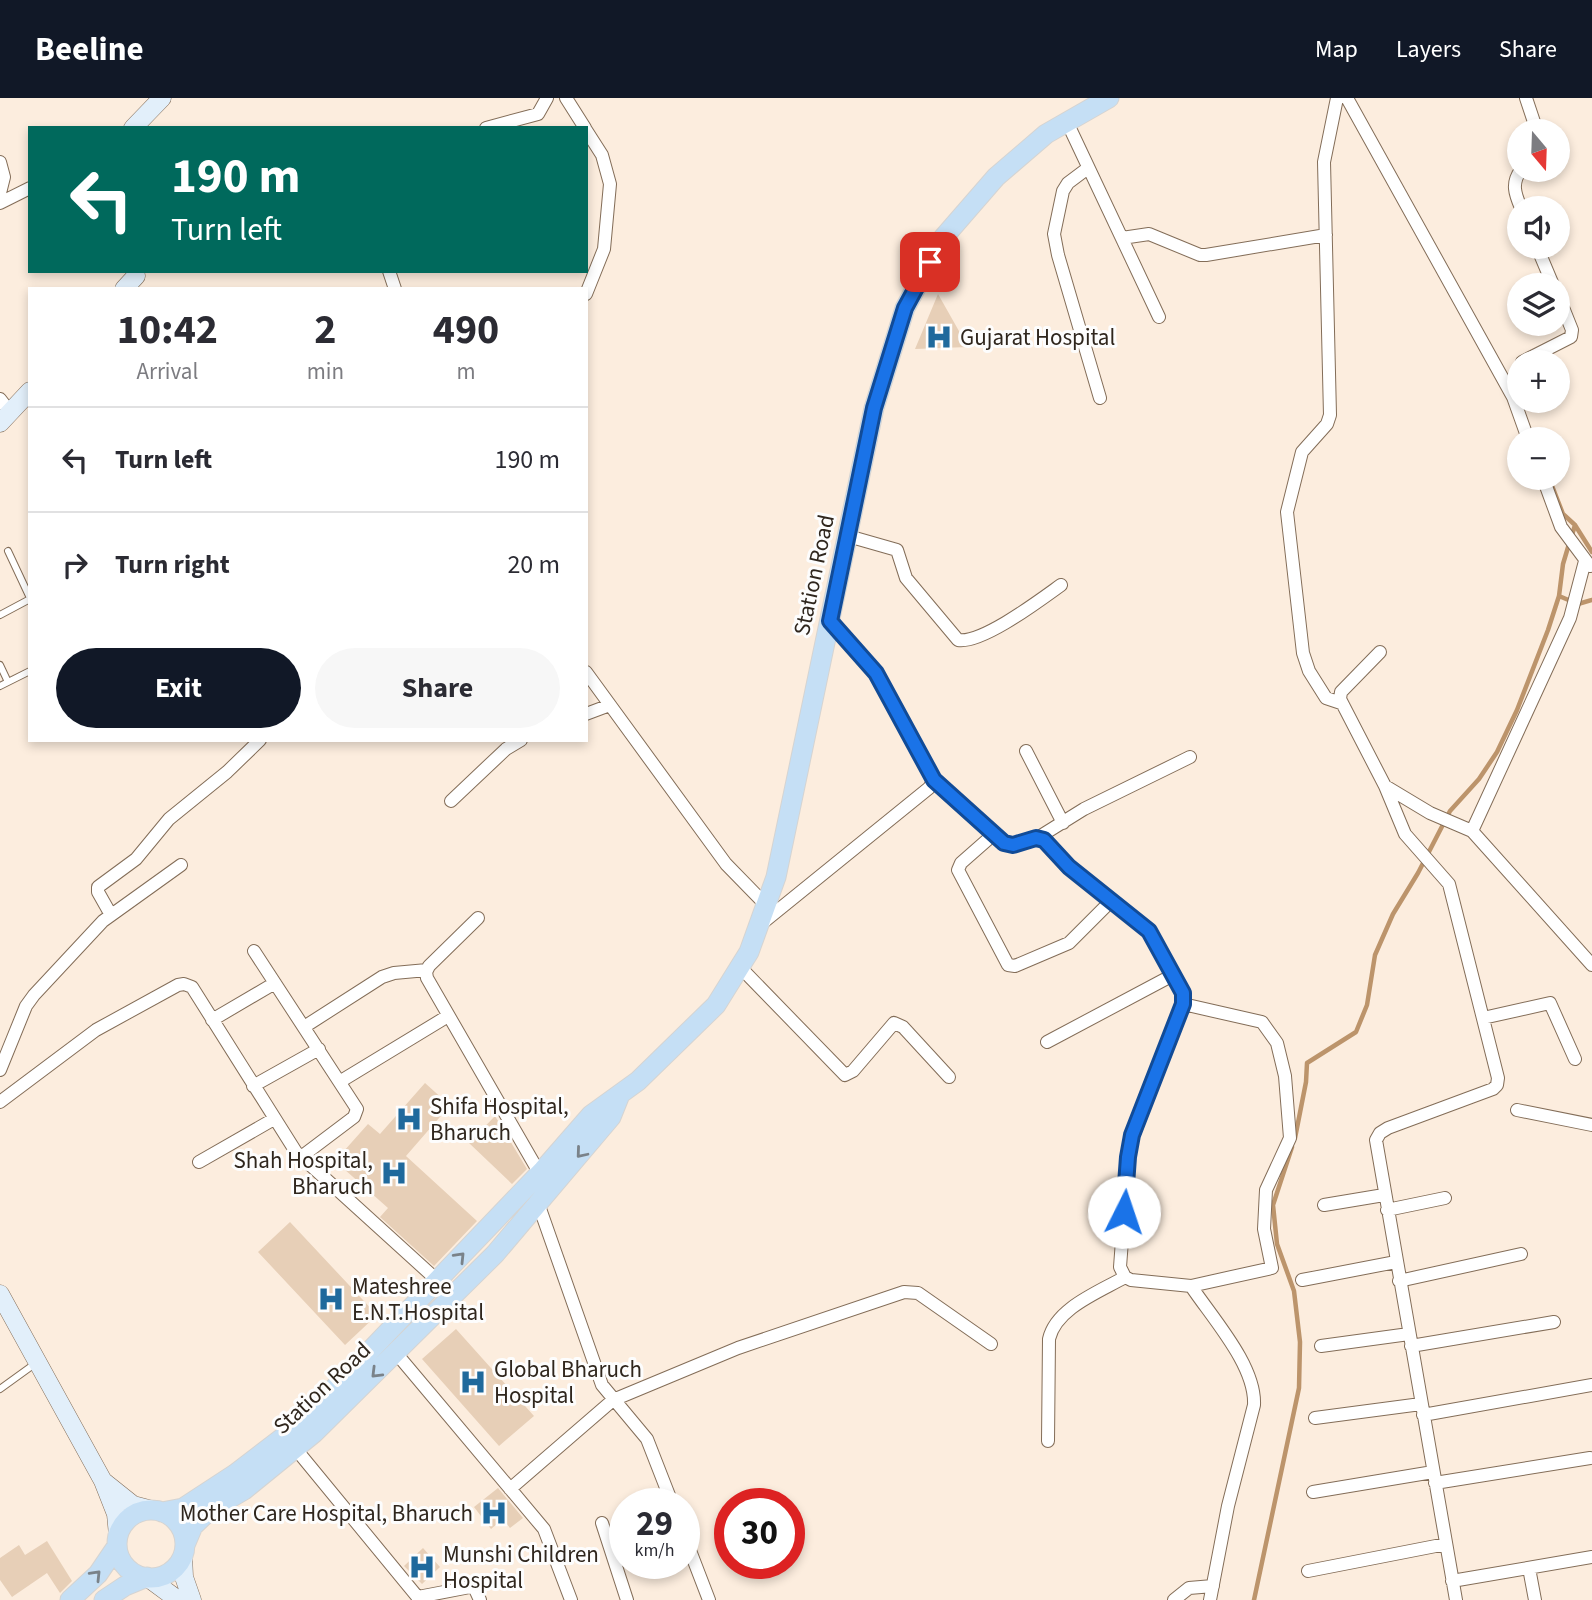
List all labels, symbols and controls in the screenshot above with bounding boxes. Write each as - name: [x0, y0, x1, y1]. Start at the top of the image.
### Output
- text: Beeline: [35, 26, 144, 73]
- text: Map: [1315, 32, 1358, 67]
- text: Layers: [1396, 32, 1461, 67]
- text: Share: [1499, 32, 1557, 67]
- north arrow: [1507, 119, 1570, 182]
- map controls: [1507, 119, 1570, 490]
- text: 190 m: [171, 142, 300, 212]
- icon: left: [56, 154, 147, 245]
- button: sound: [1507, 196, 1570, 259]
- text: Turn left: [171, 207, 282, 253]
- pin: [900, 232, 960, 292]
- icon: arrive: [911, 243, 949, 281]
- button: layers: [1507, 273, 1570, 336]
- text: 10:42: [117, 300, 218, 360]
- text: 2: [314, 300, 336, 360]
- text: 490: [433, 300, 499, 360]
- place label: Gujarat Hospital: [960, 321, 1115, 354]
- hospital icon: Gujarat Hospital: [924, 322, 954, 352]
- button: +: [1507, 350, 1570, 413]
- text: Arrival: [136, 355, 198, 388]
- text: min: [307, 355, 344, 388]
- text: m: [456, 355, 476, 388]
- button: −: [1507, 427, 1570, 490]
- icon: left: [56, 441, 94, 479]
- text: Turn left: [115, 441, 212, 478]
- text: 190 m: [494, 441, 560, 478]
- street label: Station Road: [785, 512, 843, 638]
- icon: right: [56, 546, 94, 584]
- text: Turn right: [115, 546, 230, 583]
- text: 20 m: [507, 546, 560, 583]
- button: Exit: [56, 648, 301, 728]
- button: Share: [315, 648, 560, 728]
- place label: Shifa Hospital, Bharuch: [430, 1090, 569, 1149]
- hospital icon: Shifa Hospital, Bharuch: [394, 1104, 424, 1134]
- place label: Shah Hospital, Bharuch: [234, 1144, 373, 1203]
- one-way arrow: [577, 1144, 589, 1157]
- hospital icon: Shah Hospital, Bharuch: [379, 1158, 409, 1188]
- position arrow: [1087, 1175, 1161, 1249]
- one-way arrow: [451, 1253, 464, 1266]
- place label: Mateshree E.N.T.Hospital: [352, 1270, 484, 1329]
- hospital icon: Mateshree E.N.T.Hospital: [316, 1284, 346, 1314]
- street label: Station Road: [266, 1334, 378, 1442]
- place label: Global Bharuch Hospital: [494, 1353, 642, 1412]
- one-way arrow: [371, 1364, 384, 1377]
- hospital icon: Global Bharuch Hospital: [458, 1367, 488, 1397]
- speed limit sign: 30: [714, 1488, 805, 1579]
- place label: Mother Care Hospital, Bharuch: [180, 1497, 473, 1530]
- hospital icon: Mother Care Hospital, Bharuch: [479, 1498, 509, 1528]
- text: 29: [636, 1499, 673, 1549]
- place label: Munshi Children Hospital: [443, 1538, 599, 1597]
- text: km/h: [635, 1538, 674, 1563]
- hospital icon: Munshi Children Hospital: [407, 1552, 437, 1582]
- one-way arrow: [87, 1571, 100, 1584]

